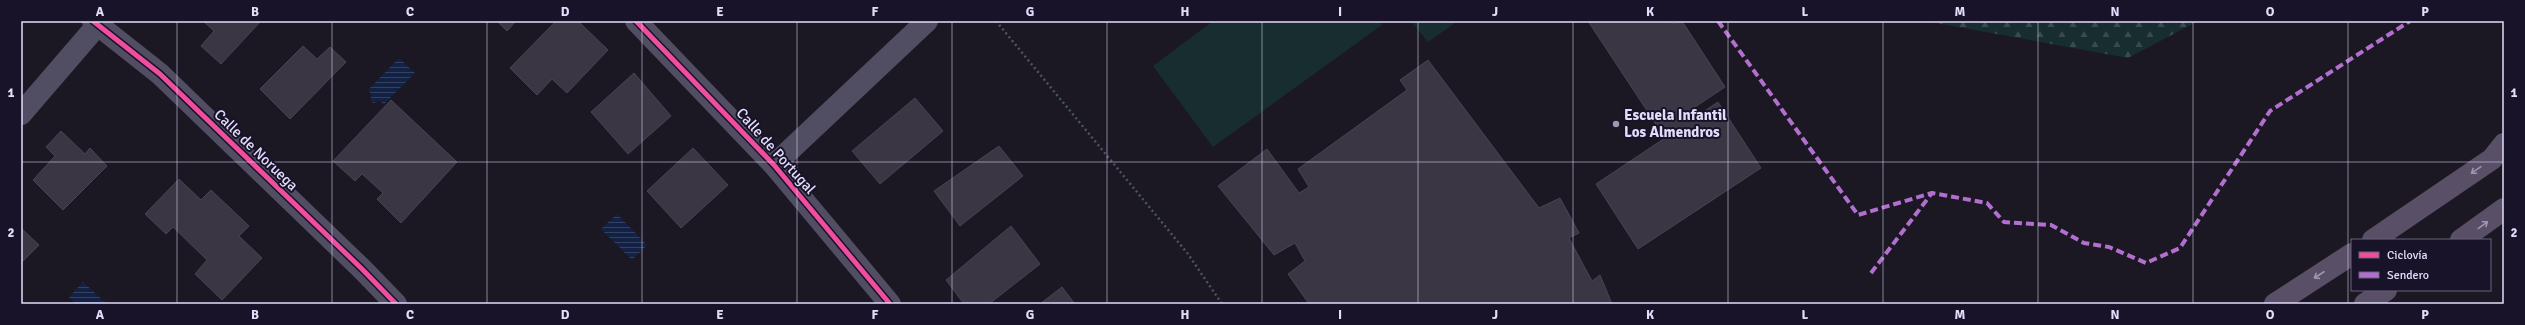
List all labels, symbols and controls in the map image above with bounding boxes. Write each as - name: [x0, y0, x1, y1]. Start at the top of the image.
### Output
- text: A: [96, 4, 105, 20]
- text: B: [251, 4, 259, 20]
- text: C: [406, 4, 414, 20]
- text: D: [561, 4, 570, 20]
- text: E: [716, 4, 724, 20]
- text: F: [872, 4, 879, 20]
- text: G: [1026, 4, 1034, 20]
- text: H: [1181, 4, 1189, 20]
- text: I: [1338, 4, 1342, 20]
- text: J: [1492, 4, 1498, 20]
- text: K: [1646, 4, 1654, 20]
- text: L: [1802, 4, 1809, 20]
- text: M: [1955, 4, 1966, 20]
- text: N: [2110, 4, 2120, 20]
- text: O: [2266, 4, 2275, 20]
- text: P: [2421, 4, 2429, 20]
- text: 1: [7, 85, 15, 101]
- text: 1: [2510, 85, 2518, 101]
- street label: Calle de Portugal: [733, 104, 819, 198]
- street label: Calle de Noruega: [210, 106, 302, 194]
- place label: Escuela Infantil Los Almendros: [1624, 106, 1727, 141]
- marker: Escuela Infantil Los Almendros: [1611, 119, 1621, 129]
- one-way arrow: [2471, 166, 2482, 174]
- one-way arrow: [2477, 221, 2488, 229]
- text: 2: [7, 225, 15, 241]
- text: 2: [2510, 225, 2518, 241]
- legend: [2351, 239, 2491, 291]
- text: Ciclovía: [2387, 248, 2428, 263]
- text: Sendero: [2387, 268, 2429, 283]
- one-way arrow: [2314, 271, 2325, 279]
- text: A: [96, 307, 105, 323]
- text: B: [251, 307, 259, 323]
- text: C: [406, 307, 414, 323]
- text: D: [561, 307, 570, 323]
- text: E: [716, 307, 724, 323]
- text: F: [872, 307, 879, 323]
- text: G: [1026, 307, 1034, 323]
- text: H: [1181, 307, 1189, 323]
- text: I: [1338, 307, 1342, 323]
- text: J: [1492, 307, 1498, 323]
- text: K: [1646, 307, 1654, 323]
- text: L: [1802, 307, 1809, 323]
- text: M: [1955, 307, 1966, 323]
- text: N: [2110, 307, 2120, 323]
- text: O: [2266, 307, 2275, 323]
- text: P: [2421, 307, 2429, 323]

